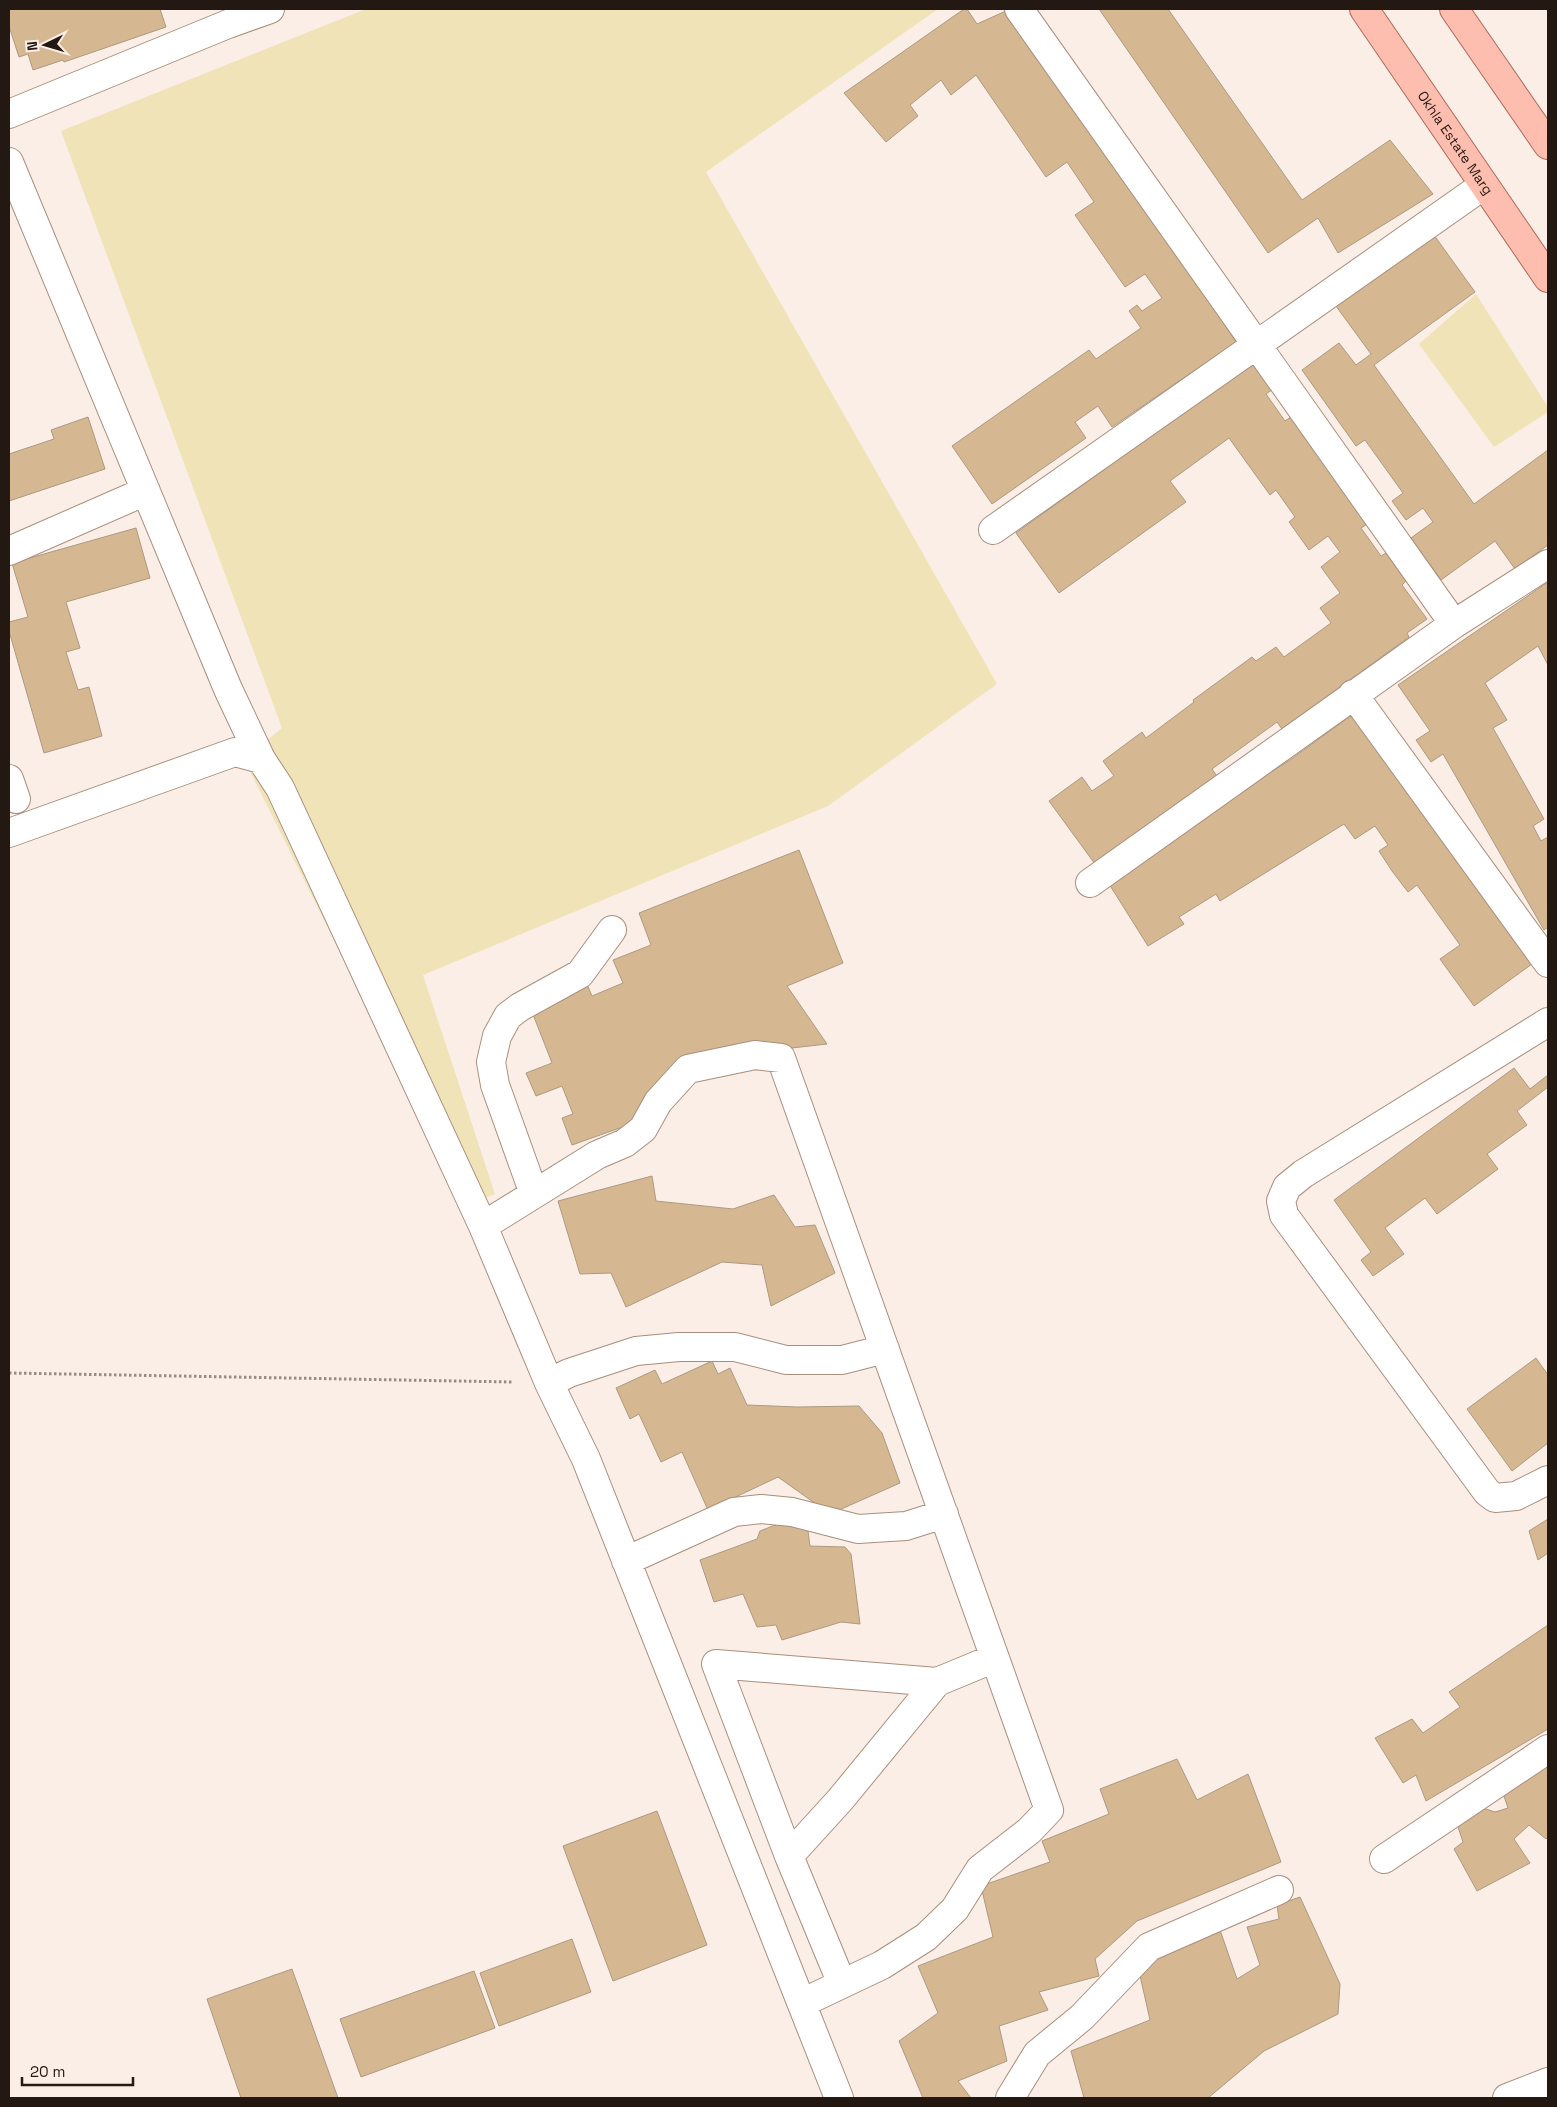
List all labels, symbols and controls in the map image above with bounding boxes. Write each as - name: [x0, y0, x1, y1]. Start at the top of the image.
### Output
- north arrow: [20, 20, 70, 70]
- text: N: [23, 41, 41, 52]
- street label: Okhla Estate Marg: [1414, 87, 1497, 198]
- scale bar: [22, 2054, 134, 2086]
- text: 20 m: [30, 2062, 65, 2081]

